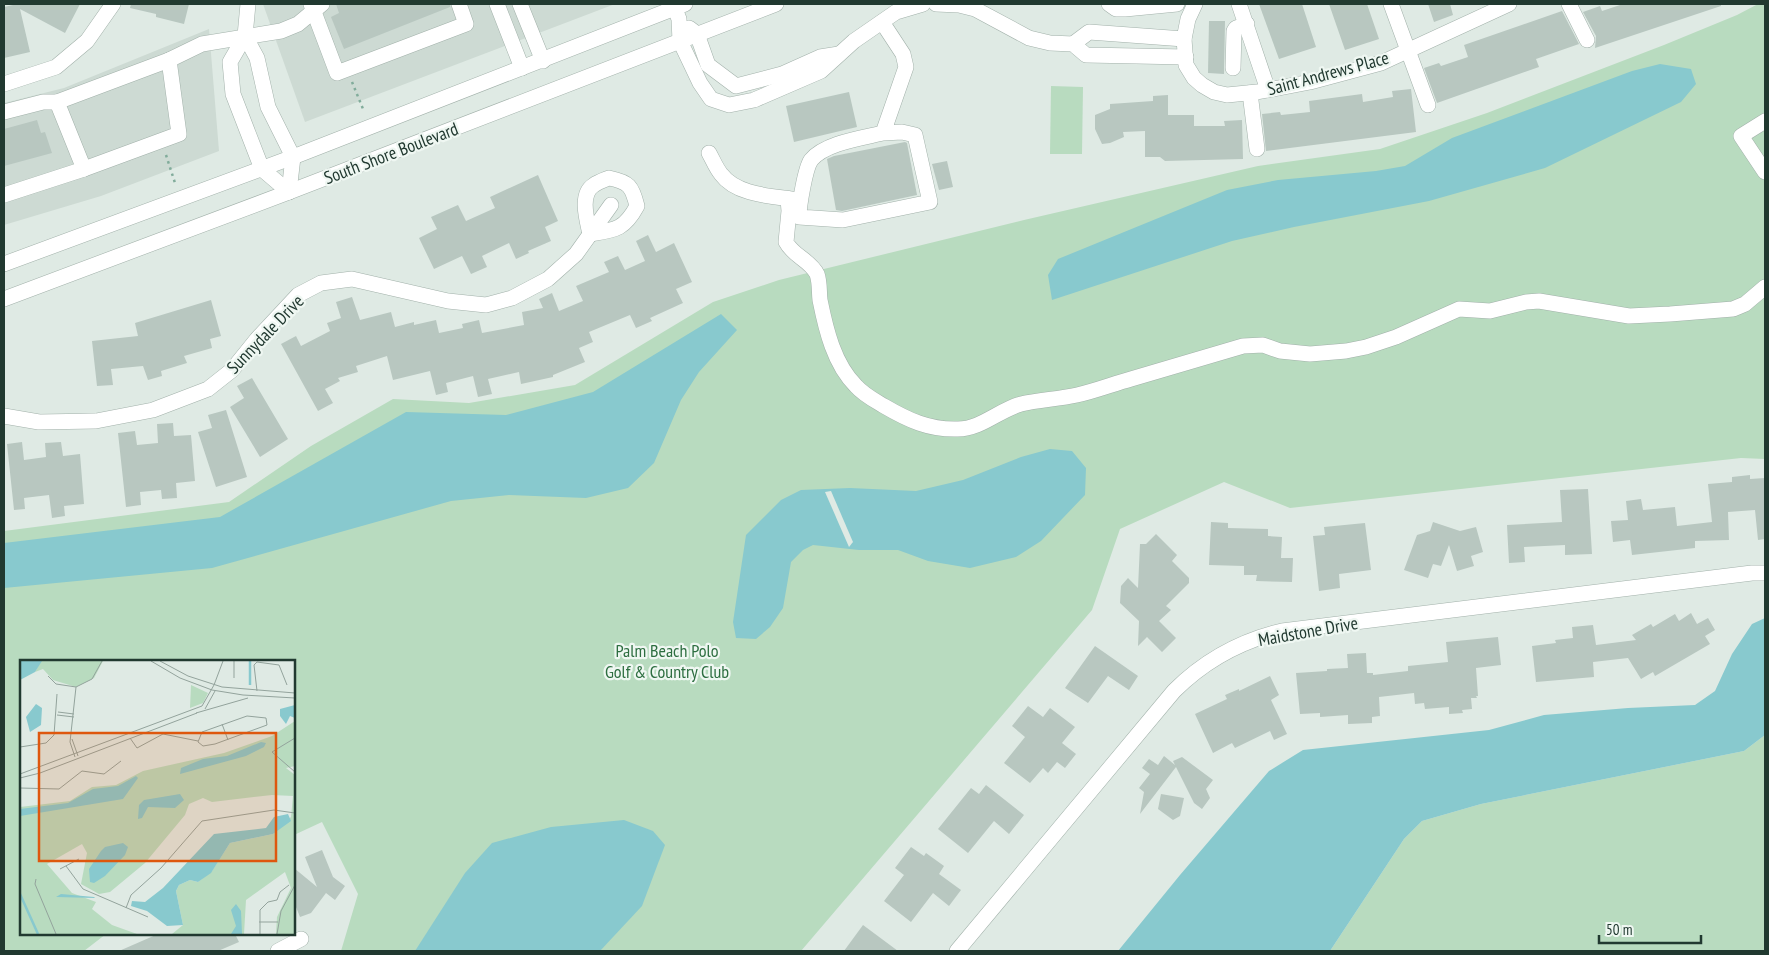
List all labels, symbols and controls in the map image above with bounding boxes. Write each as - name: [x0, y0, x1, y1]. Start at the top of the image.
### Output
- street label: Saint Andrews Place: [1265, 46, 1391, 100]
- street label: South Shore Boulevard: [321, 117, 461, 189]
- street label: Sunnydale Drive: [222, 290, 308, 378]
- street label: Maidstone Drive: [1256, 611, 1360, 651]
- park label: Palm Beach Polo Golf & Country Club: [605, 639, 729, 683]
- inset map: [20, 660, 295, 935]
- scale bar: [1599, 912, 1702, 944]
- text: 50 m: [1606, 920, 1632, 939]

